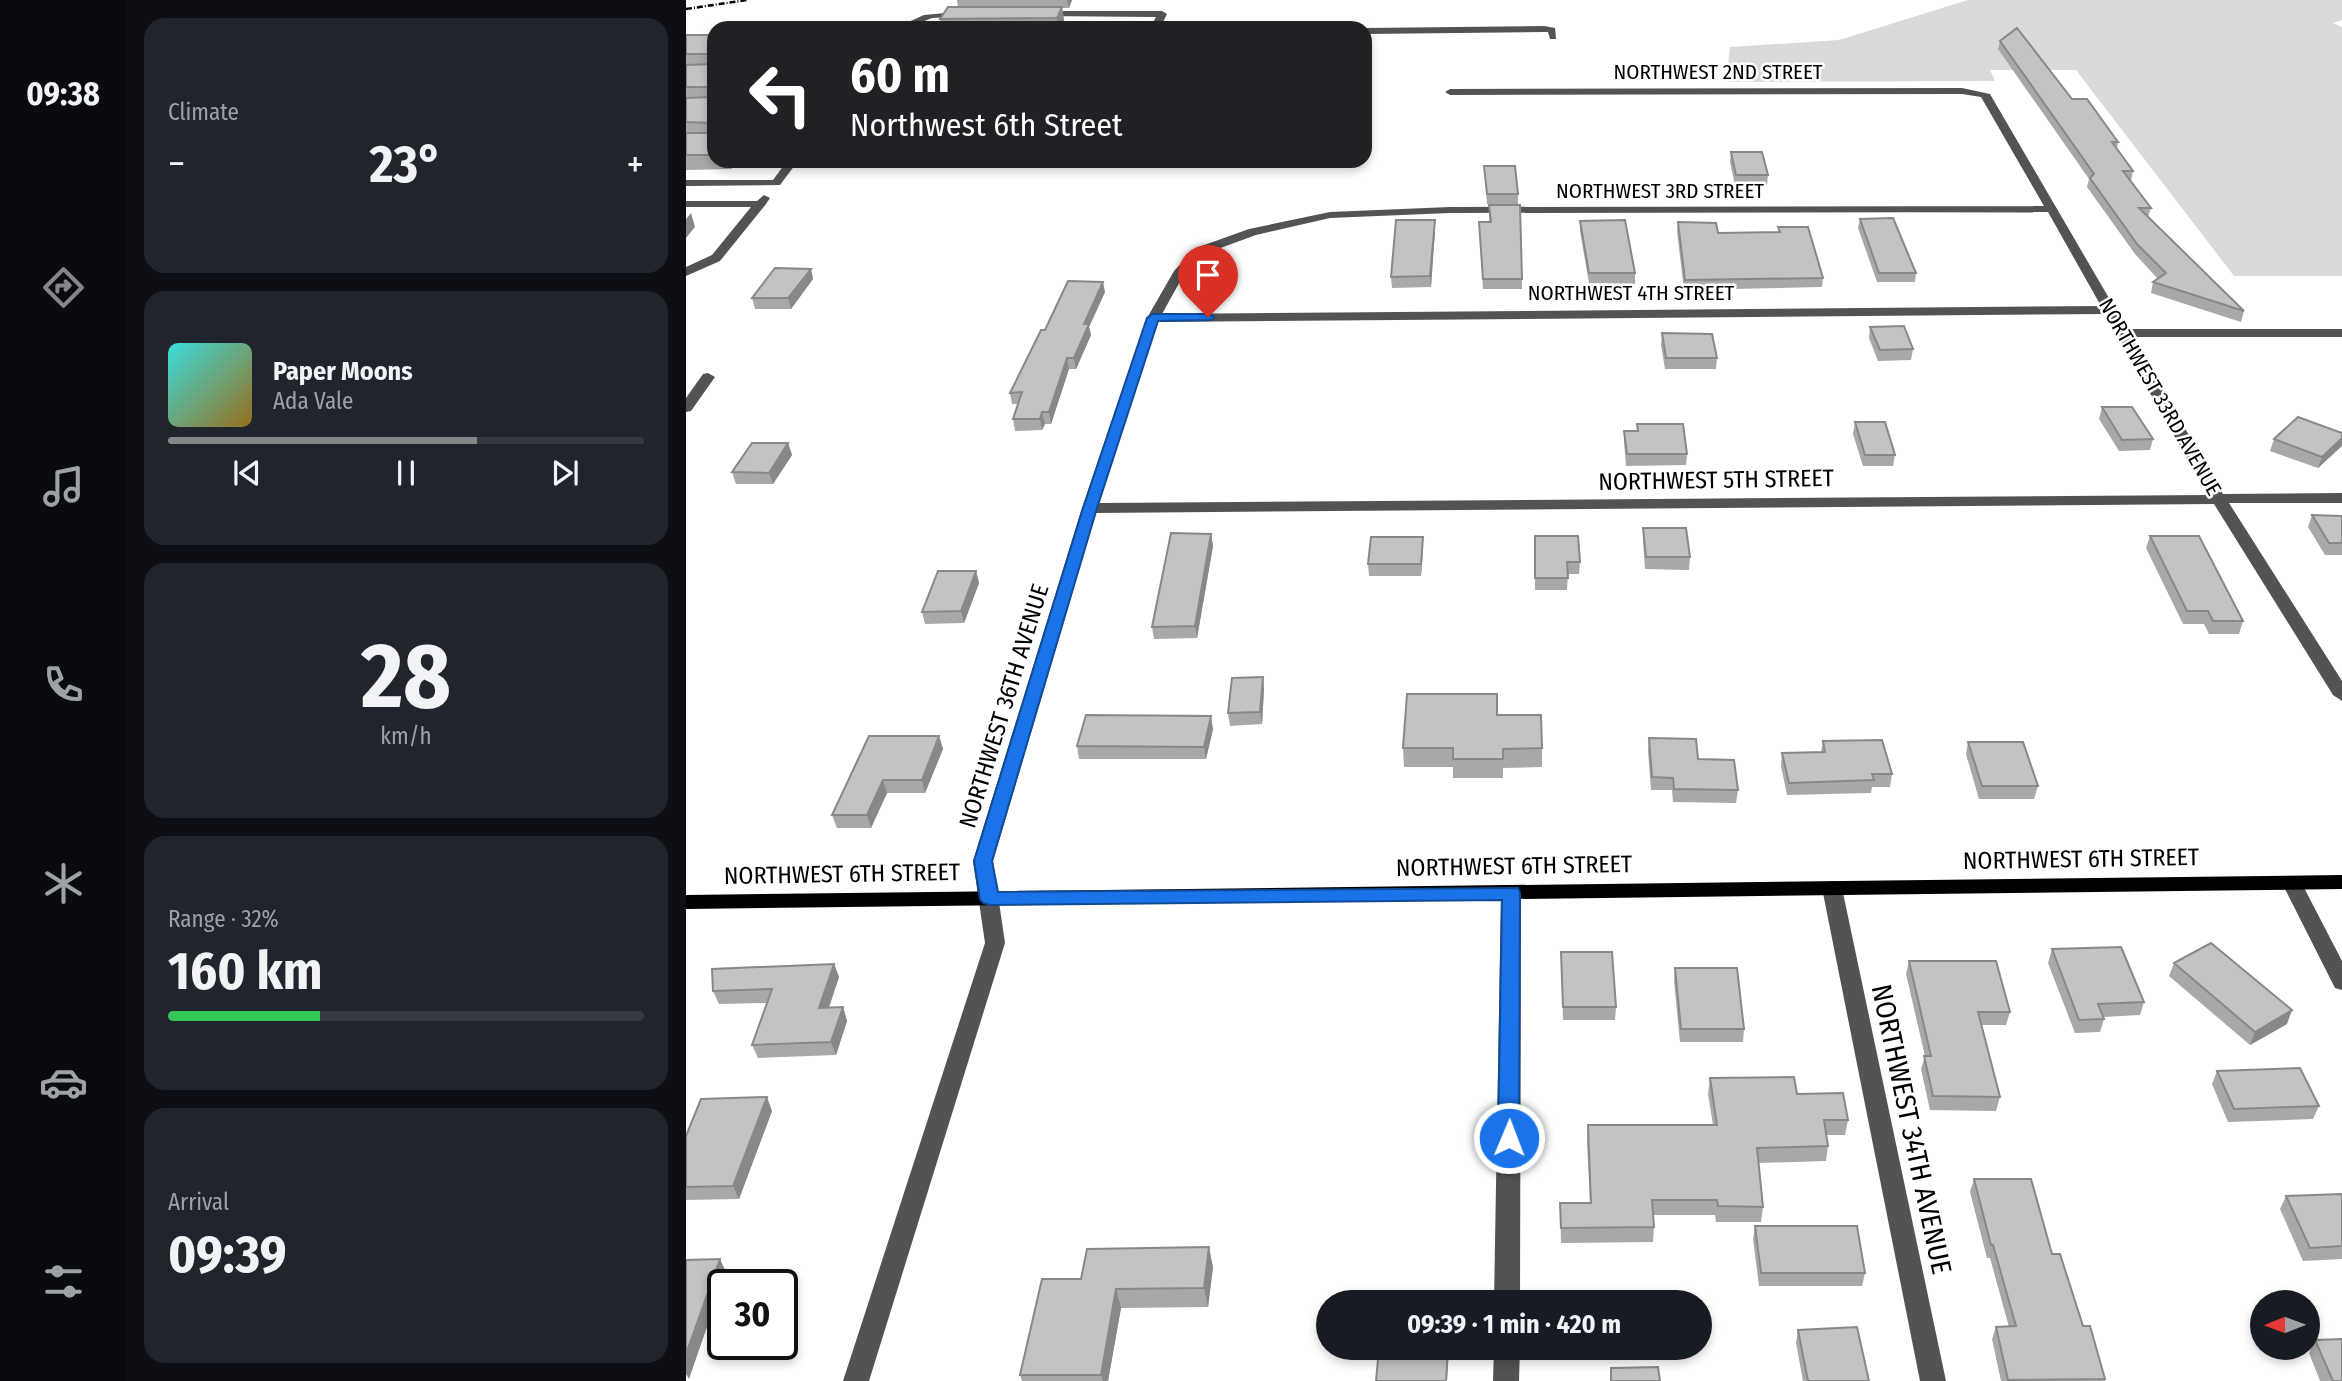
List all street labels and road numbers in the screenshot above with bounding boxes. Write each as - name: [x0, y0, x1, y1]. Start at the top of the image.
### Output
- street label: NORTHWEST 2ND STREET: [1613, 59, 1823, 85]
- street label: NORTHWEST 3RD STREET: [1556, 178, 1764, 204]
- street label: NORTHWEST 4TH STREET: [1528, 280, 1734, 306]
- street label: NORTHWEST 33RD AVENUE: [2093, 294, 2227, 500]
- street label: NORTHWEST 5TH STREET: [1598, 464, 1834, 496]
- street label: NORTHWEST 36TH AVENUE: [954, 581, 1054, 831]
- street label: NORTHWEST 6TH STREET: [1963, 843, 2199, 875]
- street label: NORTHWEST 6TH STREET: [1396, 850, 1632, 882]
- street label: NORTHWEST 6TH STREET: [724, 858, 960, 890]
- street label: NORTHWEST 34TH AVENUE: [1865, 981, 1958, 1277]

